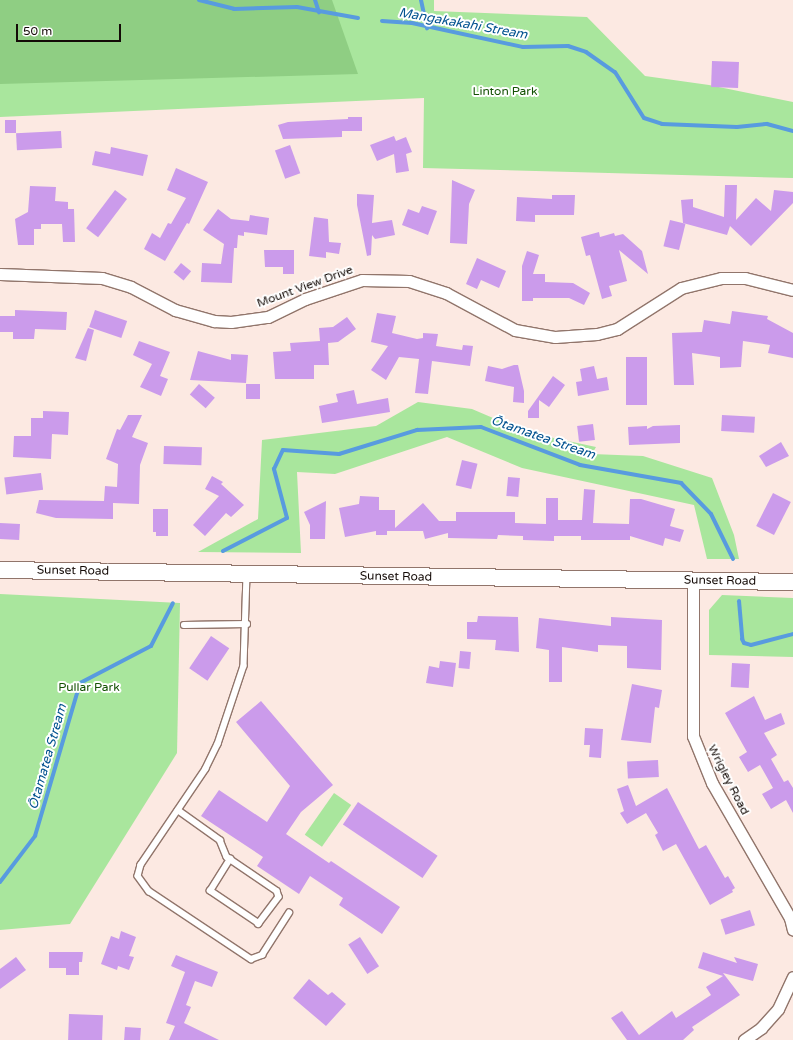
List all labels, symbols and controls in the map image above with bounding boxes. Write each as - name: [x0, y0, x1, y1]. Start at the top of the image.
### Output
- water label: Mangakakahi Stream: [397, 5, 529, 43]
- scale bar: [18, 16, 123, 42]
- text: 50 m: [23, 24, 52, 38]
- park label: Linton Park: [473, 85, 537, 99]
- street label: Mount View Drive: [255, 263, 355, 311]
- water label: Ōtamatea Stream: [489, 413, 597, 463]
- street label: Sunset Road: [37, 563, 109, 579]
- street label: Sunset Road: [360, 569, 432, 585]
- street label: Sunset Road: [684, 573, 756, 589]
- park label: Pullar Park: [58, 681, 120, 695]
- water label: Ōtamatea Stream: [25, 703, 71, 811]
- street label: Wrigley Road: [704, 743, 752, 817]

